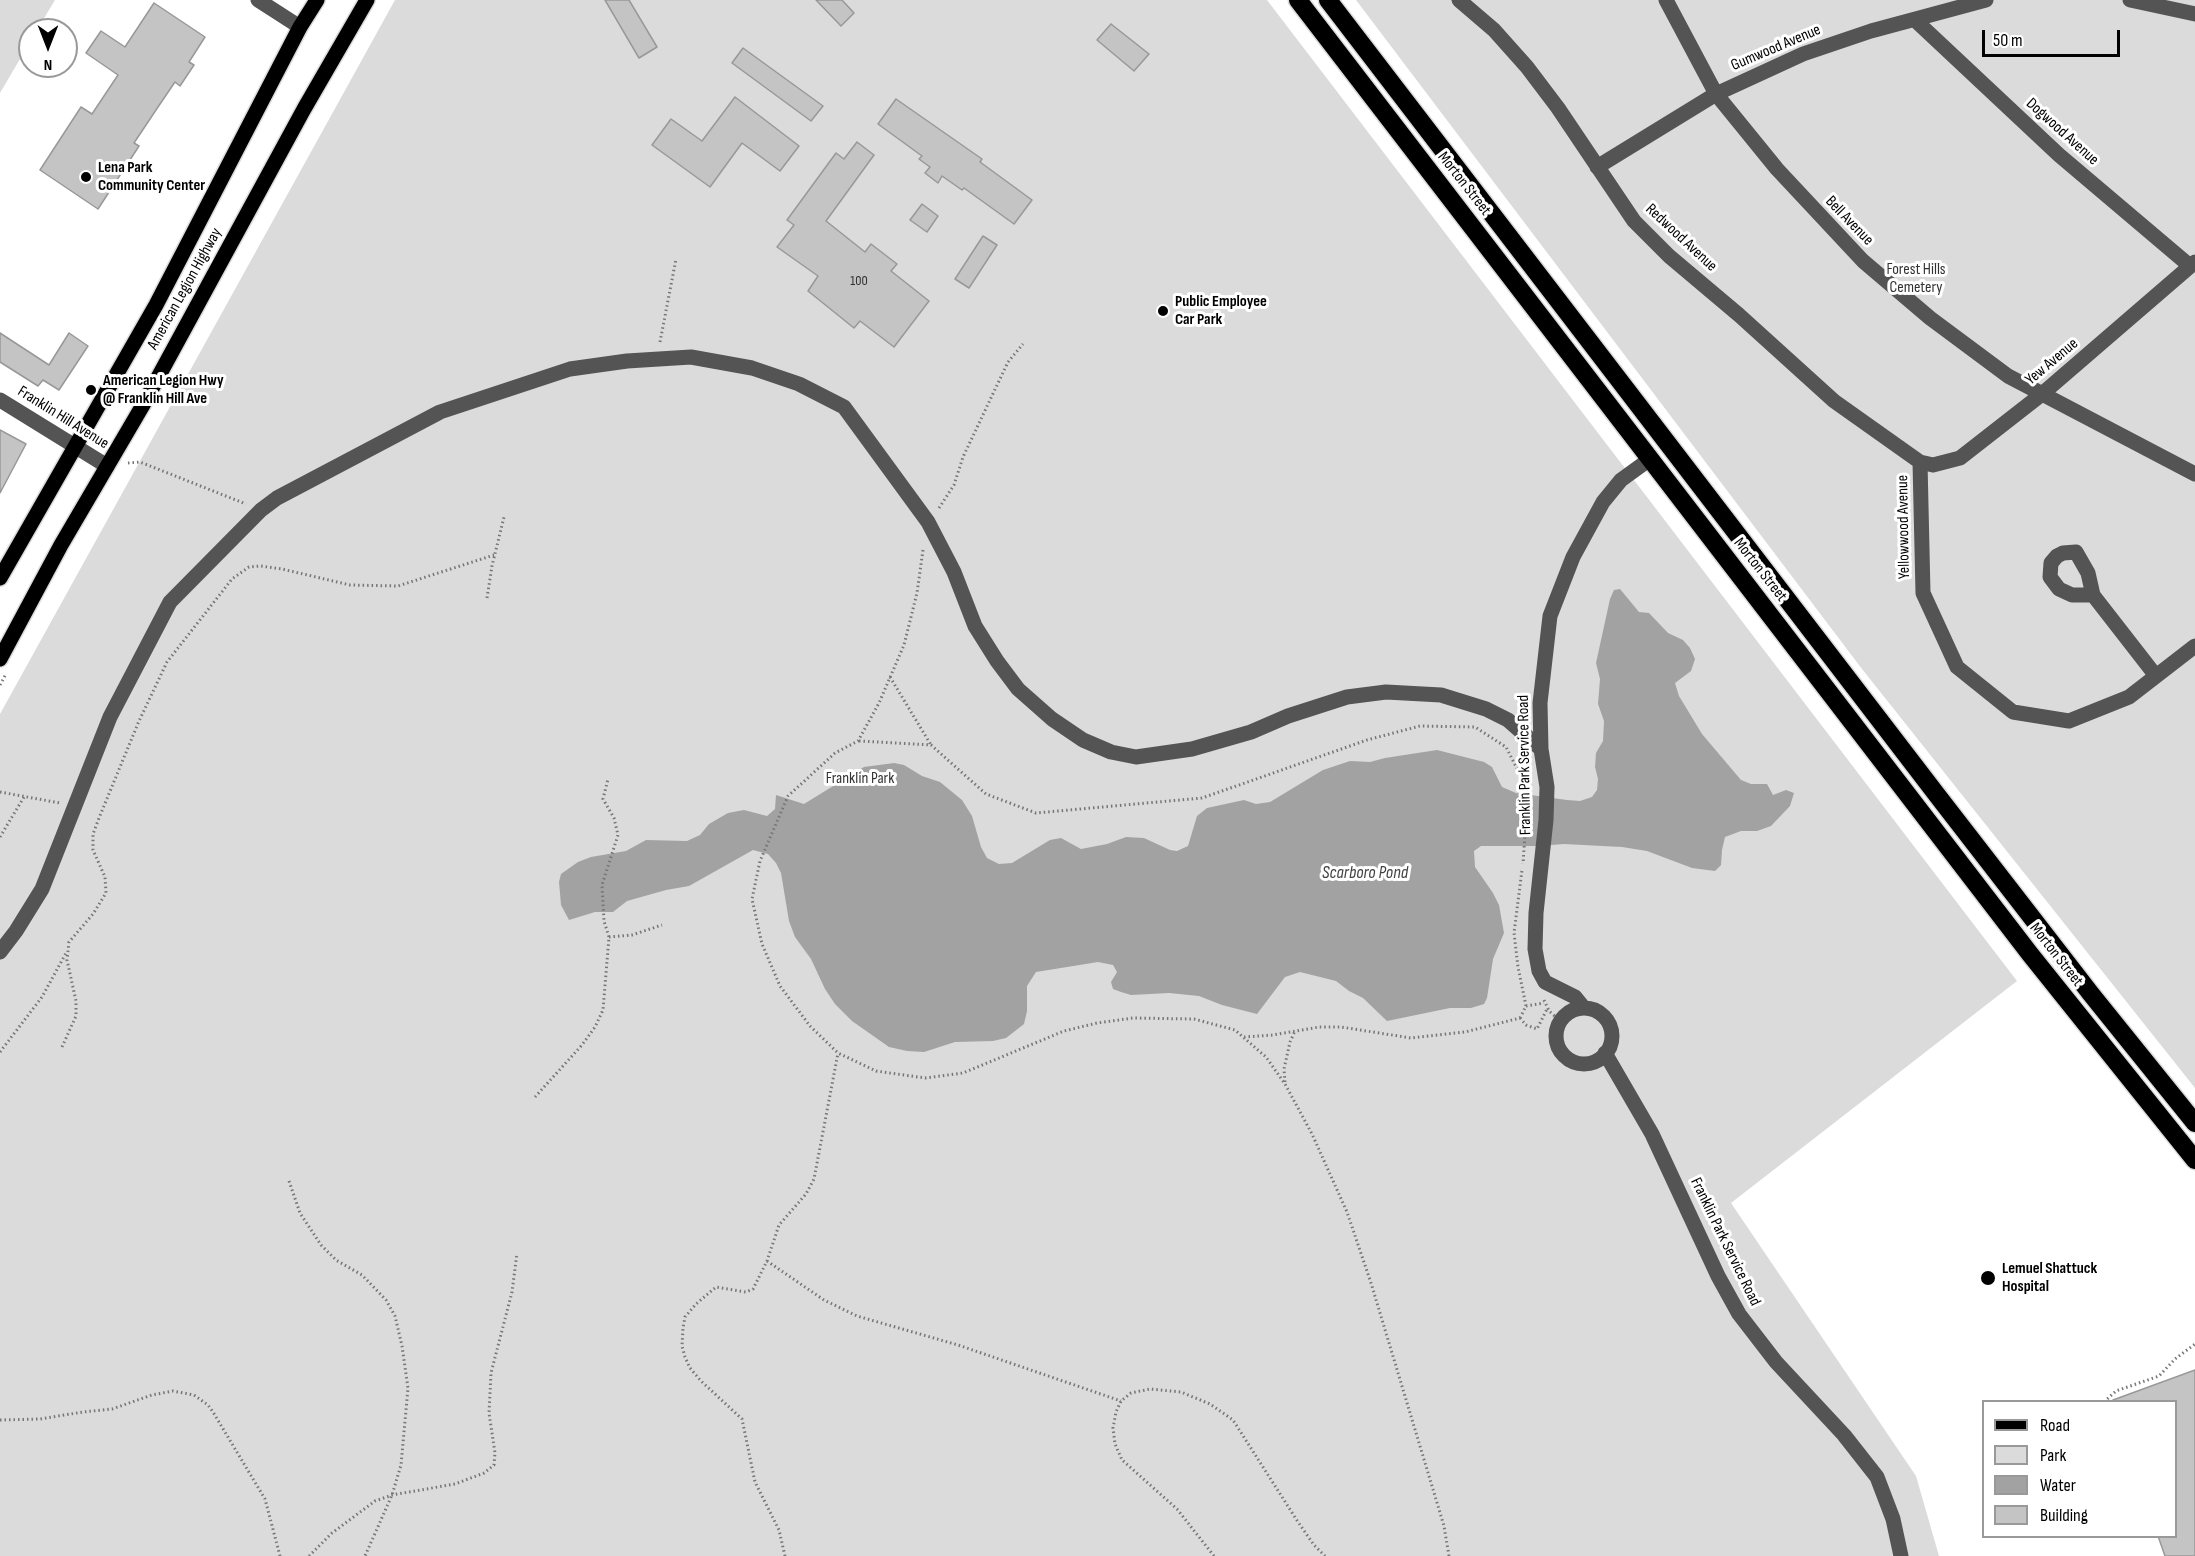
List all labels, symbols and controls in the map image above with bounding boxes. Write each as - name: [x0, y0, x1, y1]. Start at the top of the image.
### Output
- north arrow: [18, 18, 78, 78]
- scale bar: [1985, 18, 2123, 56]
- street label: Gumwood Avenue: [1728, 21, 1824, 75]
- text: 50 m: [1993, 30, 2023, 51]
- text: N: [44, 55, 52, 74]
- street label: Dogwood Avenue: [2022, 94, 2102, 170]
- street label: Morton Street: [1433, 148, 1495, 220]
- place label: Lena Park Community Center: [98, 158, 205, 196]
- marker: Lena Park Community Center: [79, 170, 93, 184]
- street label: Bell Avenue: [1821, 192, 1877, 250]
- street label: Redwood Avenue: [1641, 200, 1721, 276]
- street label: American Legion Highway: [144, 225, 226, 353]
- park label: Forest Hills Cemetery: [1886, 260, 1946, 298]
- house number: 100: [850, 273, 868, 289]
- place label: Public Employee Car Park: [1175, 292, 1267, 330]
- marker: Public Employee Car Park: [1156, 304, 1170, 318]
- street label: Yew Avenue: [2022, 334, 2082, 390]
- place label: American Legion Hwy @ Franklin Hill Ave: [103, 371, 224, 409]
- street label: Franklin Hill Avenue: [14, 382, 112, 454]
- marker: American Legion Hwy @ Franklin Hill Ave: [84, 383, 98, 397]
- street label: Yellowwood Avenue: [1893, 475, 1915, 579]
- street label: Morton Street: [1729, 534, 1791, 606]
- street label: Franklin Park Service Road: [1514, 695, 1536, 835]
- park label: Franklin Park: [826, 769, 894, 789]
- water label: Scarboro Pond: [1322, 862, 1408, 884]
- street label: Morton Street: [2025, 919, 2087, 991]
- street label: Franklin Park Service Road: [1686, 1175, 1764, 1309]
- place label: Lemuel Shattuck Hospital: [2002, 1259, 2097, 1297]
- marker: Lemuel Shattuck Hospital: [1979, 1269, 1997, 1287]
- legend: [1982, 1400, 2177, 1538]
- text: Road: [2040, 1415, 2070, 1436]
- text: Park: [2040, 1445, 2066, 1466]
- text: Water: [2040, 1475, 2076, 1496]
- text: Building: [2040, 1505, 2088, 1526]

